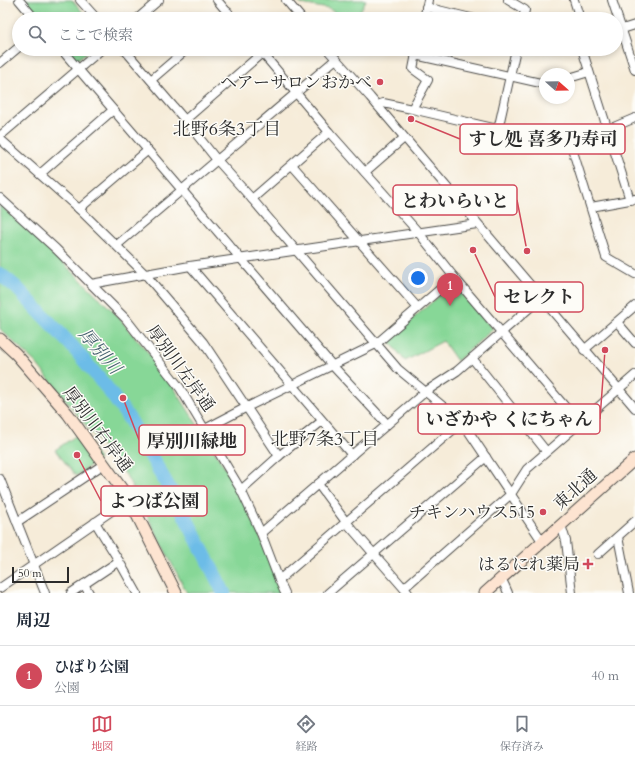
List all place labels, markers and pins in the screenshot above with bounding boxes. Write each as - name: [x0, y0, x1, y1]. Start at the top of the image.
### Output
- place label: ヘアーサロンおかべ: [220, 71, 372, 94]
- marker: ヘアーサロンおかべ: [375, 77, 385, 87]
- callout: すし処 喜多乃寿司: [460, 124, 625, 154]
- callout: とわいらいと: [393, 185, 517, 215]
- pin: 1: [437, 273, 463, 306]
- callout: セレクト: [495, 282, 583, 312]
- callout: いざかや くにちゃん: [418, 404, 600, 434]
- callout: 厚別川緑地: [139, 425, 245, 455]
- callout: よつば公園: [101, 486, 207, 516]
- place label: チキンハウス515: [409, 501, 535, 524]
- marker: チキンハウス515: [538, 507, 548, 517]
- place label: はるにれ薬局: [478, 553, 580, 576]
- marker: はるにれ薬局: [583, 559, 593, 569]

